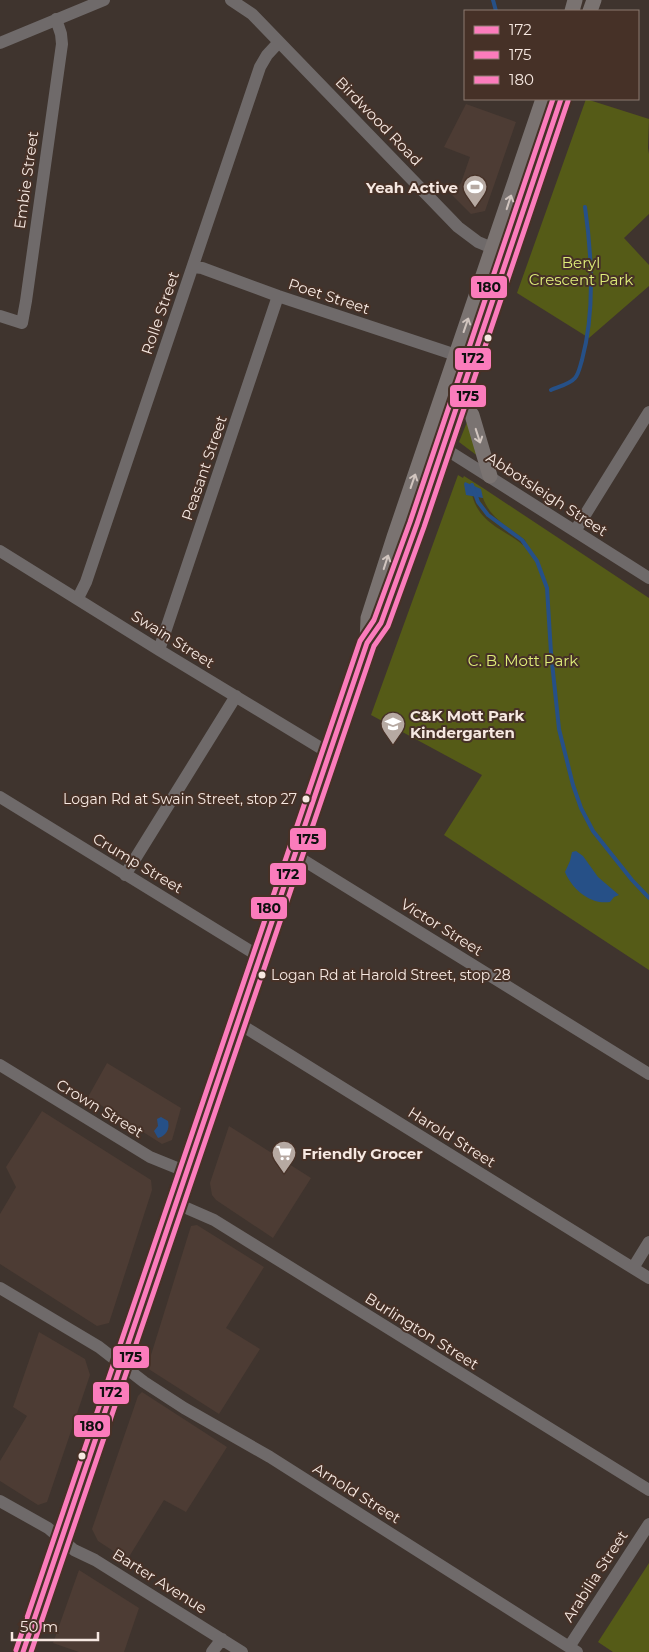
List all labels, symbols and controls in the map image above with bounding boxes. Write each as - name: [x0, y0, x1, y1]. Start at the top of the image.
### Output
- legend: [464, 10, 639, 100]
- text: 172: [509, 20, 532, 39]
- text: 175: [509, 45, 531, 64]
- text: 180: [509, 70, 534, 89]
- street label: Birdwood Road: [332, 73, 426, 169]
- street label: Embie Street: [10, 130, 42, 230]
- sports icon: Yeah Active: [462, 174, 488, 208]
- place label: Yeah Active: [365, 178, 458, 197]
- one-way arrow: [504, 194, 514, 210]
- park label: Beryl Crescent Park: [529, 253, 633, 289]
- street label: Rolle Street: [137, 269, 183, 357]
- street label: Poet Street: [286, 274, 372, 318]
- line badge: 180: [470, 275, 508, 299]
- text: 180: [477, 278, 501, 296]
- one-way arrow: [462, 318, 471, 334]
- unlabelled marker: [483, 333, 493, 343]
- line badge: 172: [454, 347, 492, 371]
- text: 172: [462, 349, 484, 367]
- line badge: 175: [449, 384, 487, 408]
- text: 175: [457, 387, 479, 405]
- street label: Peasant Street: [177, 413, 231, 523]
- one-way arrow: [474, 428, 483, 443]
- street label: Abbotsleigh Street: [483, 448, 611, 540]
- one-way arrow: [409, 473, 418, 489]
- one-way arrow: [382, 554, 392, 570]
- street label: Swain Street: [128, 606, 218, 672]
- park label: C. B. Mott Park: [468, 651, 578, 670]
- place label: C&K Mott Park Kindergarten: [410, 706, 525, 742]
- school or university icon: C&K Mott Park Kindergarten: [380, 711, 406, 745]
- place label: Logan Rd at Swain Street, stop 27: [63, 790, 297, 808]
- marker: Logan Rd at Swain Street, stop 27: [301, 794, 311, 804]
- line badge: 175: [289, 827, 327, 851]
- street label: Crump Street: [89, 829, 187, 897]
- text: 175: [297, 830, 319, 848]
- line badge: 172: [269, 862, 307, 886]
- text: 172: [277, 865, 299, 883]
- street label: Victor Street: [397, 894, 487, 960]
- line badge: 180: [250, 896, 288, 920]
- text: 180: [257, 899, 281, 917]
- place label: Logan Rd at Harold Street, stop 28: [271, 966, 511, 984]
- marker: Logan Rd at Harold Street, stop 28: [257, 970, 267, 980]
- street label: Crown Street: [53, 1075, 147, 1141]
- street label: Harold Street: [405, 1103, 499, 1171]
- supermarket icon: Friendly Grocer: [271, 1140, 297, 1174]
- place label: Friendly Grocer: [302, 1144, 423, 1163]
- street label: Burlington Street: [362, 1288, 482, 1374]
- line badge: 175: [112, 1345, 150, 1369]
- text: 175: [120, 1348, 142, 1366]
- line badge: 172: [92, 1381, 130, 1405]
- text: 172: [100, 1383, 122, 1401]
- line badge: 180: [73, 1414, 111, 1438]
- text: 180: [80, 1417, 104, 1435]
- unlabelled marker: [77, 1451, 87, 1461]
- street label: Arnold Street: [310, 1459, 404, 1527]
- street label: Arabilia Street: [558, 1527, 632, 1625]
- street label: Barter Avenue: [109, 1544, 211, 1618]
- scale bar: [12, 1610, 99, 1642]
- text: 50 m: [20, 1617, 58, 1636]

